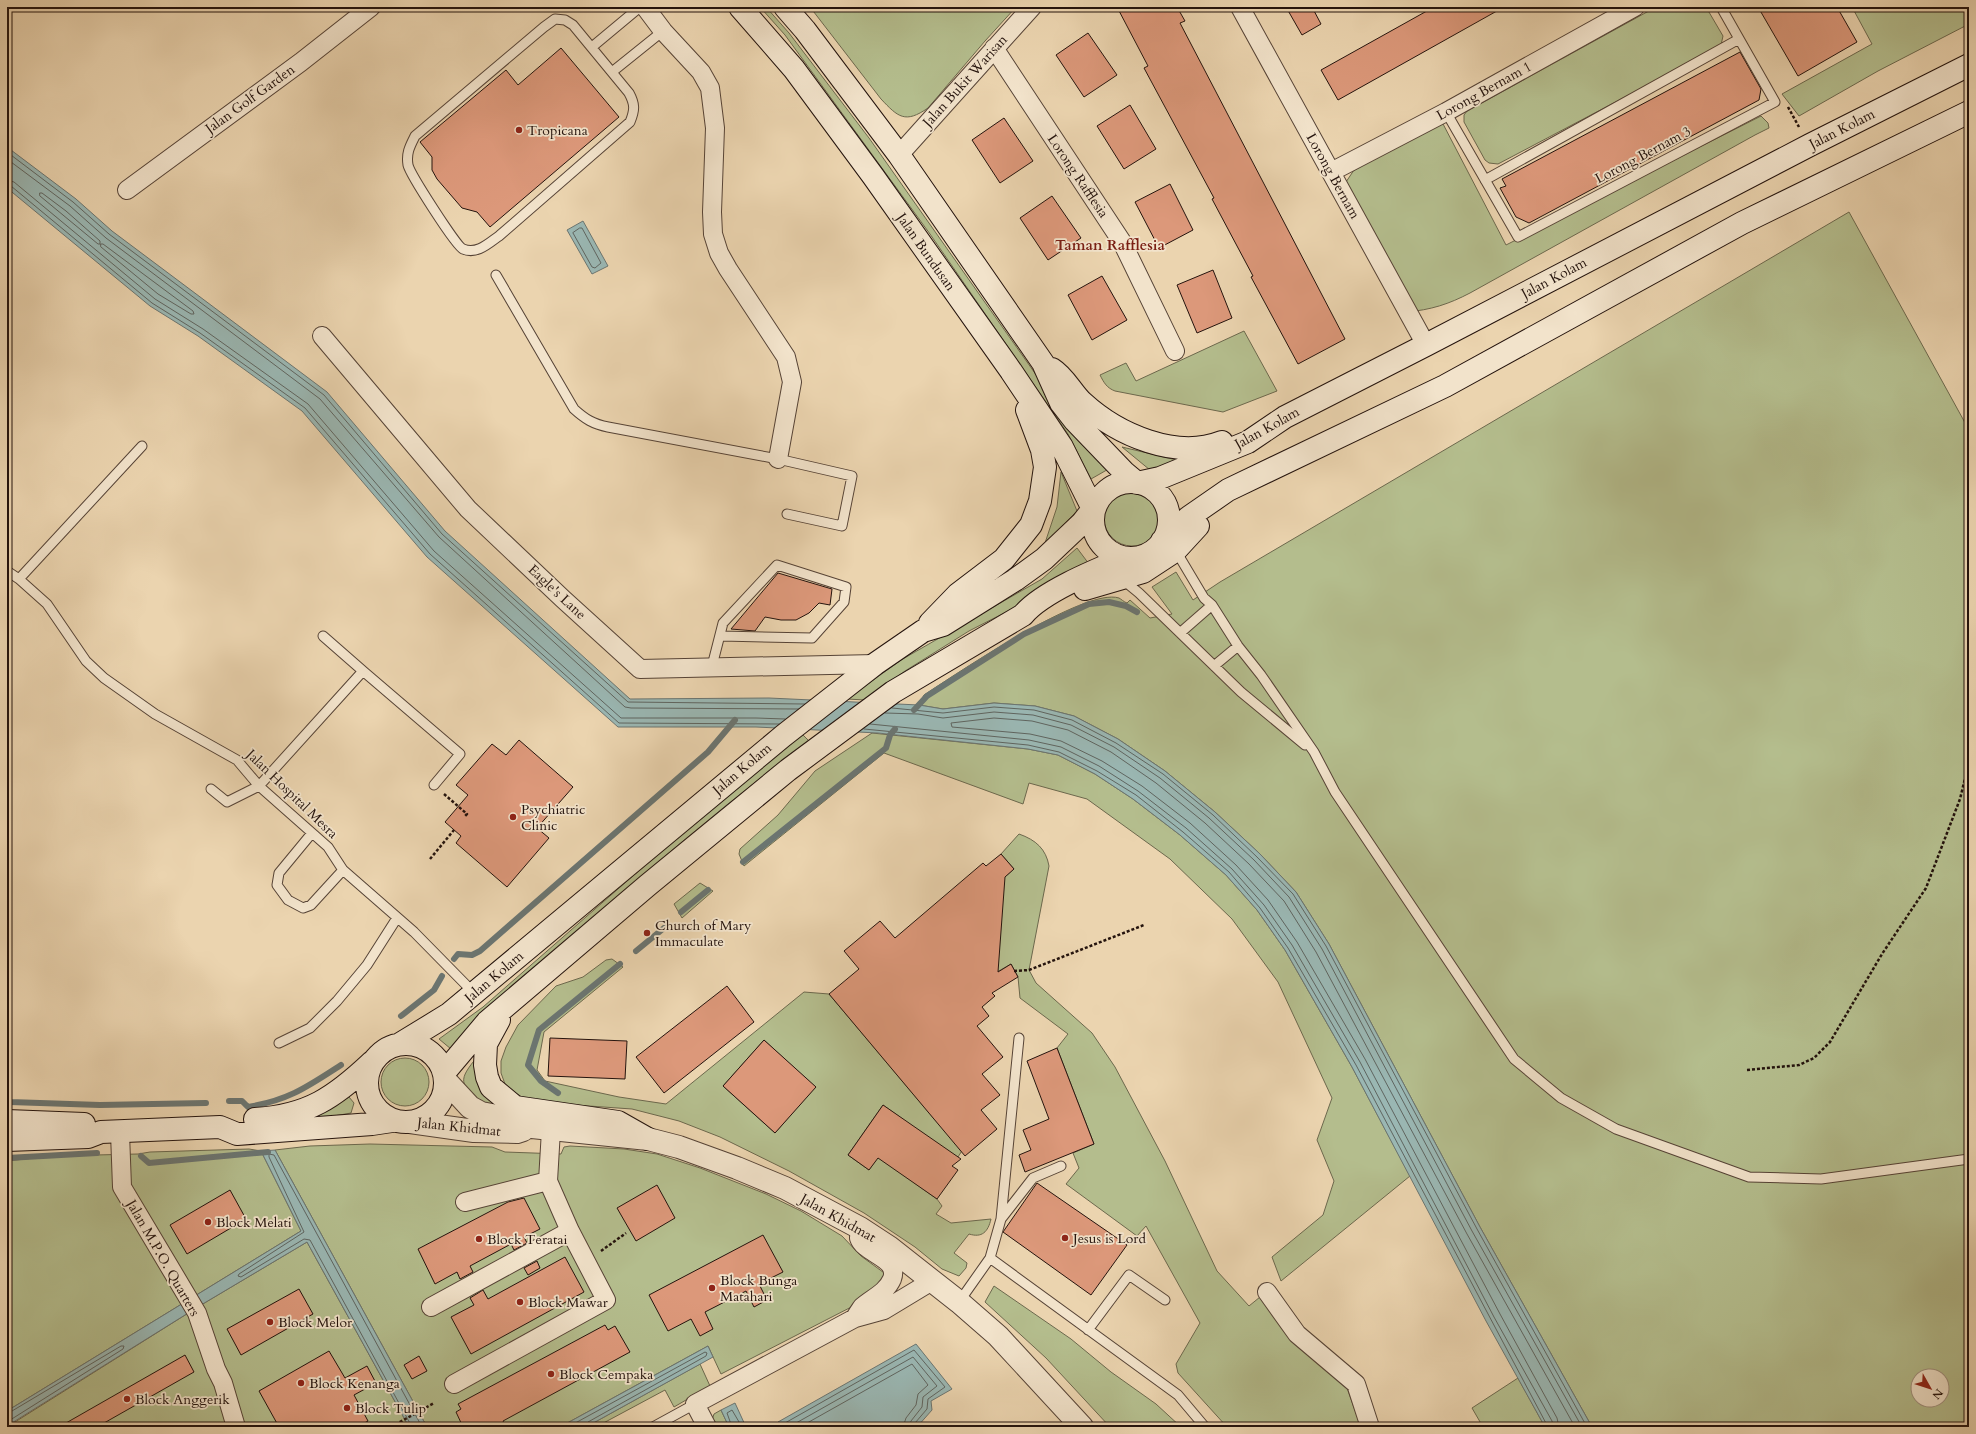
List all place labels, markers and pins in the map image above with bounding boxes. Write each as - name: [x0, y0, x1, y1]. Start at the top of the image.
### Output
- place label: Tropicana: [527, 121, 588, 140]
- marker: Tropicana: [514, 125, 524, 135]
- place label: Psychiatric Clinic: [521, 800, 585, 835]
- marker: Psychiatric Clinic: [508, 812, 518, 822]
- place label: Church of Mary Immaculate: [655, 916, 752, 951]
- marker: Church of Mary Immaculate: [642, 928, 652, 938]
- place label: Block Melati: [216, 1213, 292, 1232]
- marker: Block Melati: [203, 1217, 213, 1227]
- place label: Jesus is Lord: [1071, 1229, 1146, 1248]
- place label: Block Teratai: [487, 1230, 568, 1249]
- marker: Jesus is Lord: [1060, 1233, 1070, 1243]
- marker: Block Teratai: [474, 1234, 484, 1244]
- place label: Block Bunga Matahari: [720, 1271, 797, 1306]
- marker: Block Bunga Matahari: [707, 1283, 717, 1293]
- place label: Block Mawar: [528, 1293, 609, 1312]
- marker: Block Mawar: [515, 1297, 525, 1307]
- place label: Block Melor: [278, 1313, 353, 1332]
- marker: Block Melor: [265, 1317, 275, 1327]
- place label: Block Cempaka: [559, 1365, 653, 1384]
- marker: Block Cempaka: [546, 1369, 556, 1379]
- place label: Block Kenanga: [309, 1374, 400, 1393]
- marker: Block Kenanga: [296, 1378, 306, 1388]
- place label: Block Anggerik: [135, 1390, 230, 1409]
- marker: Block Anggerik: [122, 1394, 132, 1404]
- place label: Block Tulip: [355, 1399, 426, 1418]
- marker: Block Tulip: [342, 1403, 352, 1413]

